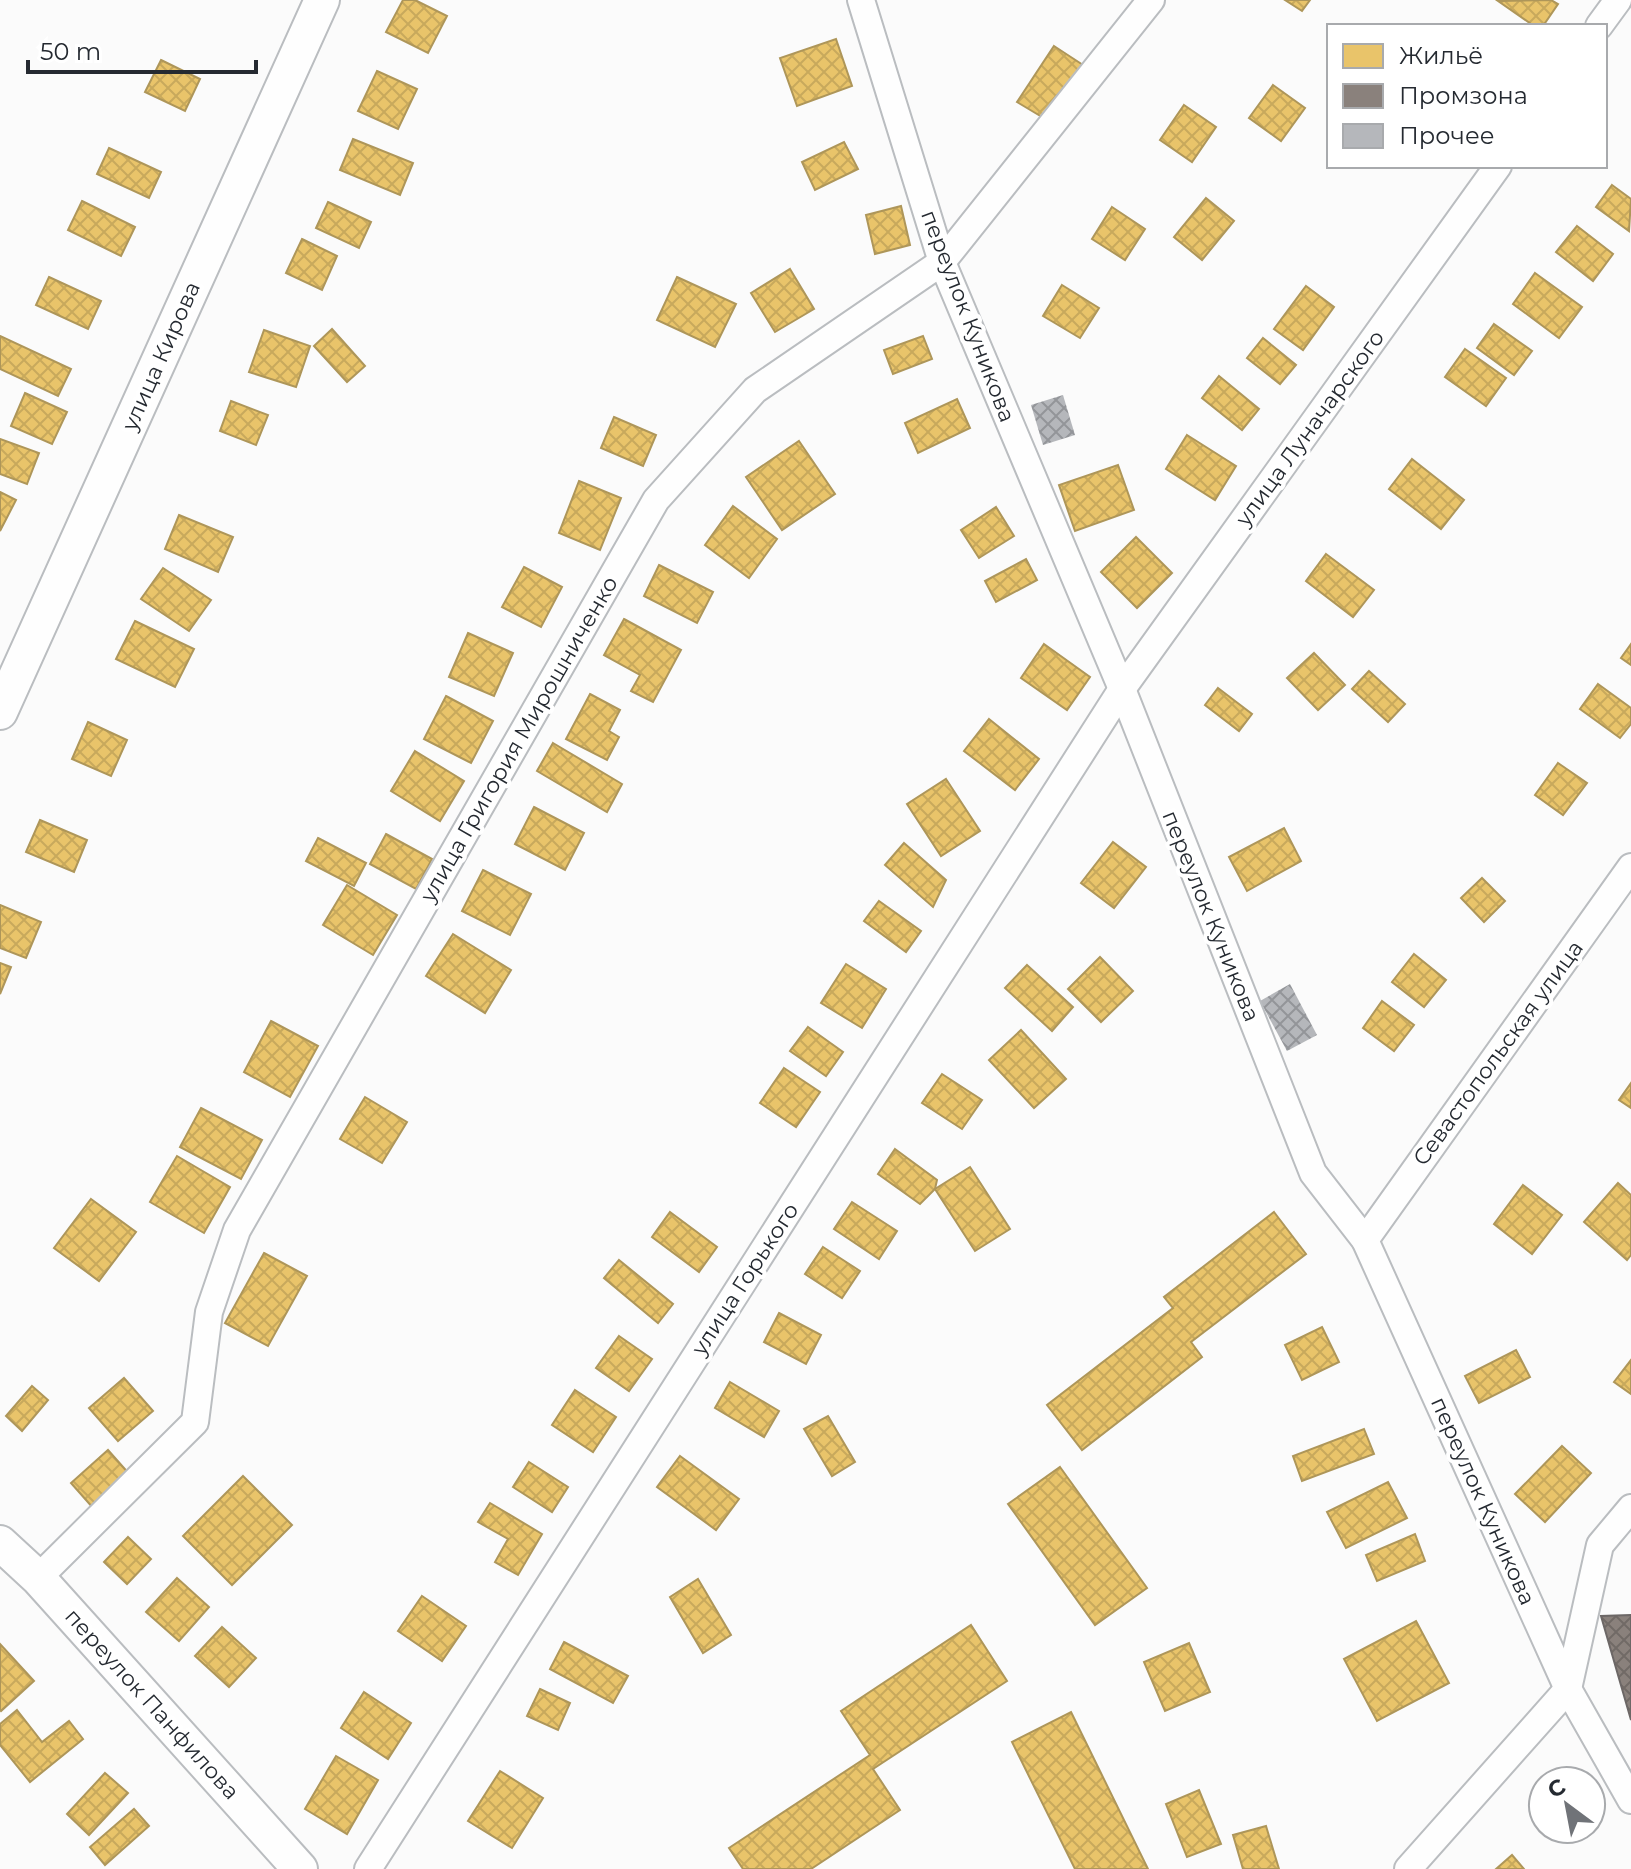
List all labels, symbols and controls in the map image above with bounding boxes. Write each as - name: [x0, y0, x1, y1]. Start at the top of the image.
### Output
- scale bar: [28, 24, 256, 74]
- legend: [1327, 24, 1607, 168]
- text: 50 m: [40, 37, 101, 66]
- text: Жильё: [1399, 41, 1483, 70]
- text: Промзона: [1399, 81, 1528, 110]
- text: Прочее: [1399, 121, 1495, 150]
- street label: переулок Куникова: [915, 206, 1021, 426]
- street label: улица Кирова: [116, 277, 206, 436]
- street label: улица Луначарского: [1229, 325, 1390, 532]
- street label: улица Григория Мирошниченко: [414, 571, 624, 908]
- street label: переулок Куникова: [1156, 807, 1266, 1025]
- street label: Севастопольская улица: [1407, 935, 1589, 1171]
- street label: улица Горького: [685, 1198, 804, 1361]
- street label: переулок Куникова: [1425, 1393, 1541, 1609]
- street label: переулок Панфилова: [59, 1603, 245, 1805]
- north arrow: [1527, 1765, 1607, 1845]
- text: С: [1543, 1773, 1571, 1804]

